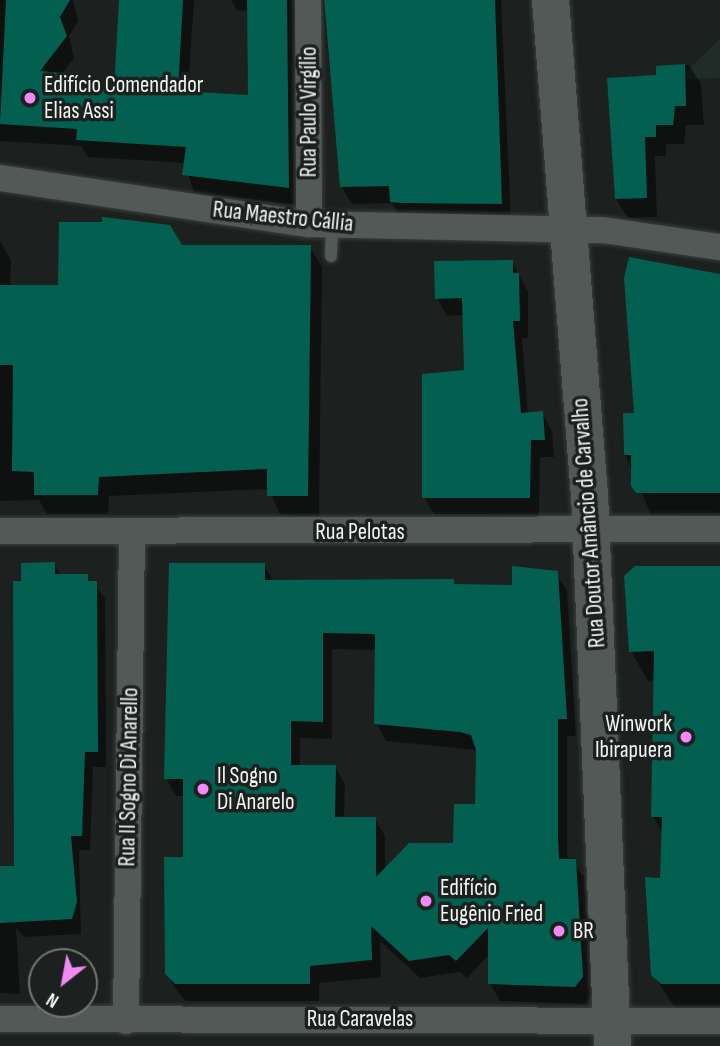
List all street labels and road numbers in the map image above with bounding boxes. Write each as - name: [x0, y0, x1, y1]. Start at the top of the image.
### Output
- street label: Rua Paulo Virgílio: [295, 47, 323, 177]
- street label: Rua Maestro Cállia: [211, 196, 355, 238]
- street label: Rua Doutor Amâncio de Carvalho: [567, 397, 611, 649]
- street label: Rua Pelotas: [315, 518, 405, 546]
- street label: Rua II Sogno Di Anarello: [114, 687, 144, 867]
- street label: Rua Caravelas: [307, 1005, 413, 1033]

